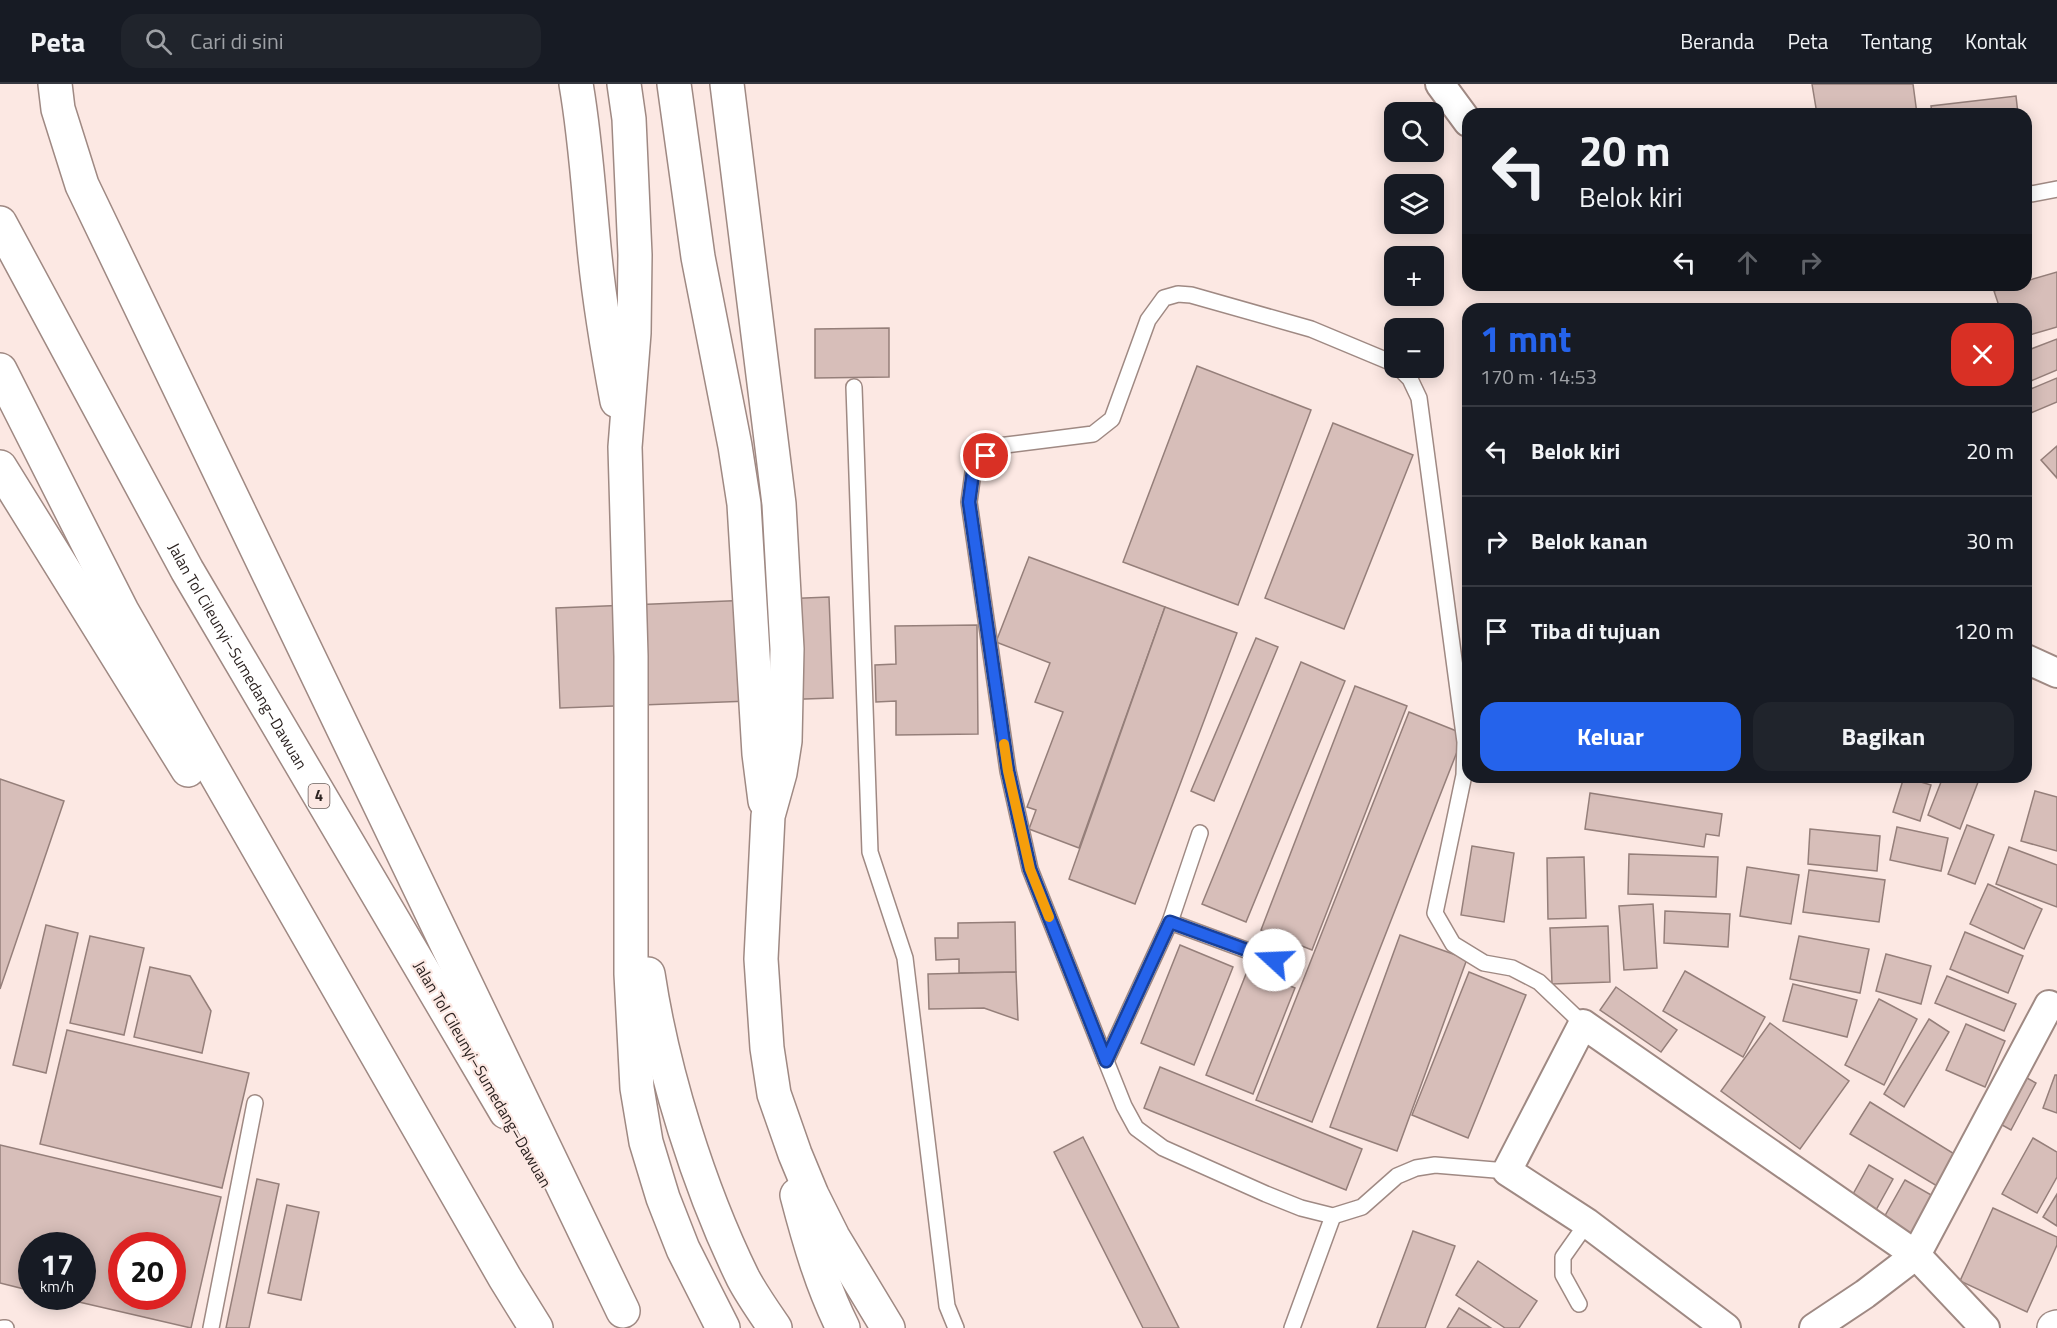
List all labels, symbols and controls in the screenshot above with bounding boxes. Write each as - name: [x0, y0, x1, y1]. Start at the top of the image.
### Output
- search box: [121, 14, 541, 68]
- text: Peta: [30, 20, 85, 63]
- text: Cari di sini: [190, 24, 284, 58]
- icon: search: [142, 25, 175, 58]
- text: Beranda: [1680, 25, 1754, 57]
- text: Peta: [1787, 25, 1828, 57]
- text: Tentang: [1861, 25, 1932, 57]
- text: Kontak: [1965, 25, 2027, 57]
- map controls: [1384, 102, 1444, 378]
- button: search: [1384, 102, 1444, 162]
- text: 20 m: [1579, 118, 1671, 182]
- icon: left: [1480, 132, 1558, 210]
- button: layers: [1384, 174, 1444, 234]
- text: Belok kiri: [1579, 176, 1683, 217]
- button: +: [1384, 246, 1444, 306]
- icon: left: [1668, 246, 1701, 279]
- icon: ahead: [1731, 246, 1764, 279]
- icon: right: [1794, 246, 1827, 279]
- text: 1 mnt: [1480, 311, 1571, 366]
- button: −: [1384, 318, 1444, 378]
- button: close: [1951, 323, 2014, 386]
- text: 170 m · 14:53: [1480, 361, 1597, 392]
- pin: [960, 430, 1011, 481]
- text: Belok kiri: [1531, 434, 1620, 468]
- text: 20 m: [1966, 434, 2014, 468]
- icon: left: [1480, 435, 1513, 468]
- icon: arrive: [969, 439, 1002, 472]
- text: Belok kanan: [1531, 524, 1648, 558]
- text: 30 m: [1966, 524, 2014, 558]
- icon: right: [1480, 525, 1513, 558]
- street label: Jalan Tol Cileunyi–Sumedang–Dawuan: [162, 538, 314, 774]
- text: Tiba di tujuan: [1531, 614, 1660, 648]
- text: 120 m: [1954, 614, 2014, 648]
- icon: arrive: [1480, 615, 1513, 648]
- button: Keluar: [1480, 702, 1741, 771]
- button: Bagikan: [1753, 702, 2014, 771]
- road number: 4: [308, 784, 330, 808]
- position arrow: [1242, 928, 1306, 992]
- street label: Jalan Tol Cileunyi–Sumedang–Dawuan: [408, 956, 558, 1192]
- speed limit sign: 20: [108, 1232, 186, 1310]
- text: 17: [40, 1241, 74, 1287]
- text: km/h: [40, 1275, 74, 1298]

